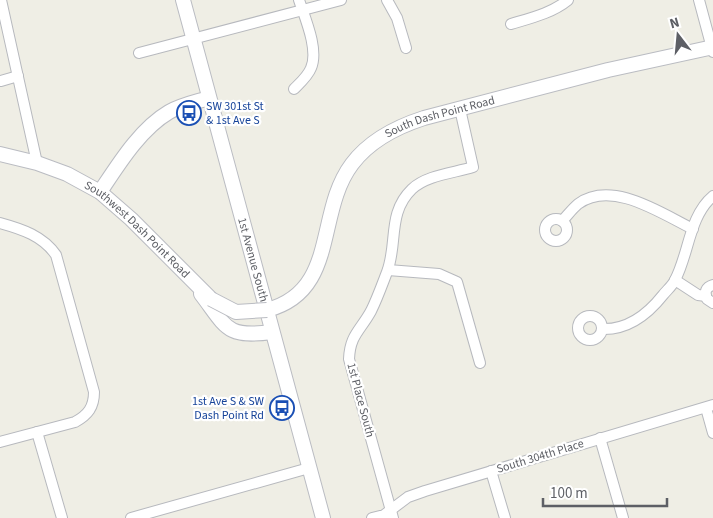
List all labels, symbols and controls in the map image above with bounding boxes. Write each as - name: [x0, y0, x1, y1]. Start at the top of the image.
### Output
- north arrow: [653, 10, 703, 60]
- text: N: [667, 13, 682, 34]
- street label: South Dash Point Road: [382, 92, 497, 142]
- place label: SW 301st St & 1st Ave S: [206, 98, 264, 129]
- bus stop icon: SW 301st St & 1st Ave S: [176, 100, 202, 126]
- street label: Southwest Dash Point Road: [81, 177, 193, 282]
- street label: 1st Avenue South: [233, 216, 272, 304]
- street label: 1st Place South: [342, 361, 379, 439]
- place label: 1st Ave S & SW Dash Point Rd: [192, 393, 265, 424]
- bus stop icon: 1st Ave S & SW Dash Point Rd: [269, 395, 295, 421]
- street label: South 304th Place: [494, 435, 586, 478]
- scale bar: [543, 476, 667, 508]
- text: 100 m: [550, 483, 588, 504]

